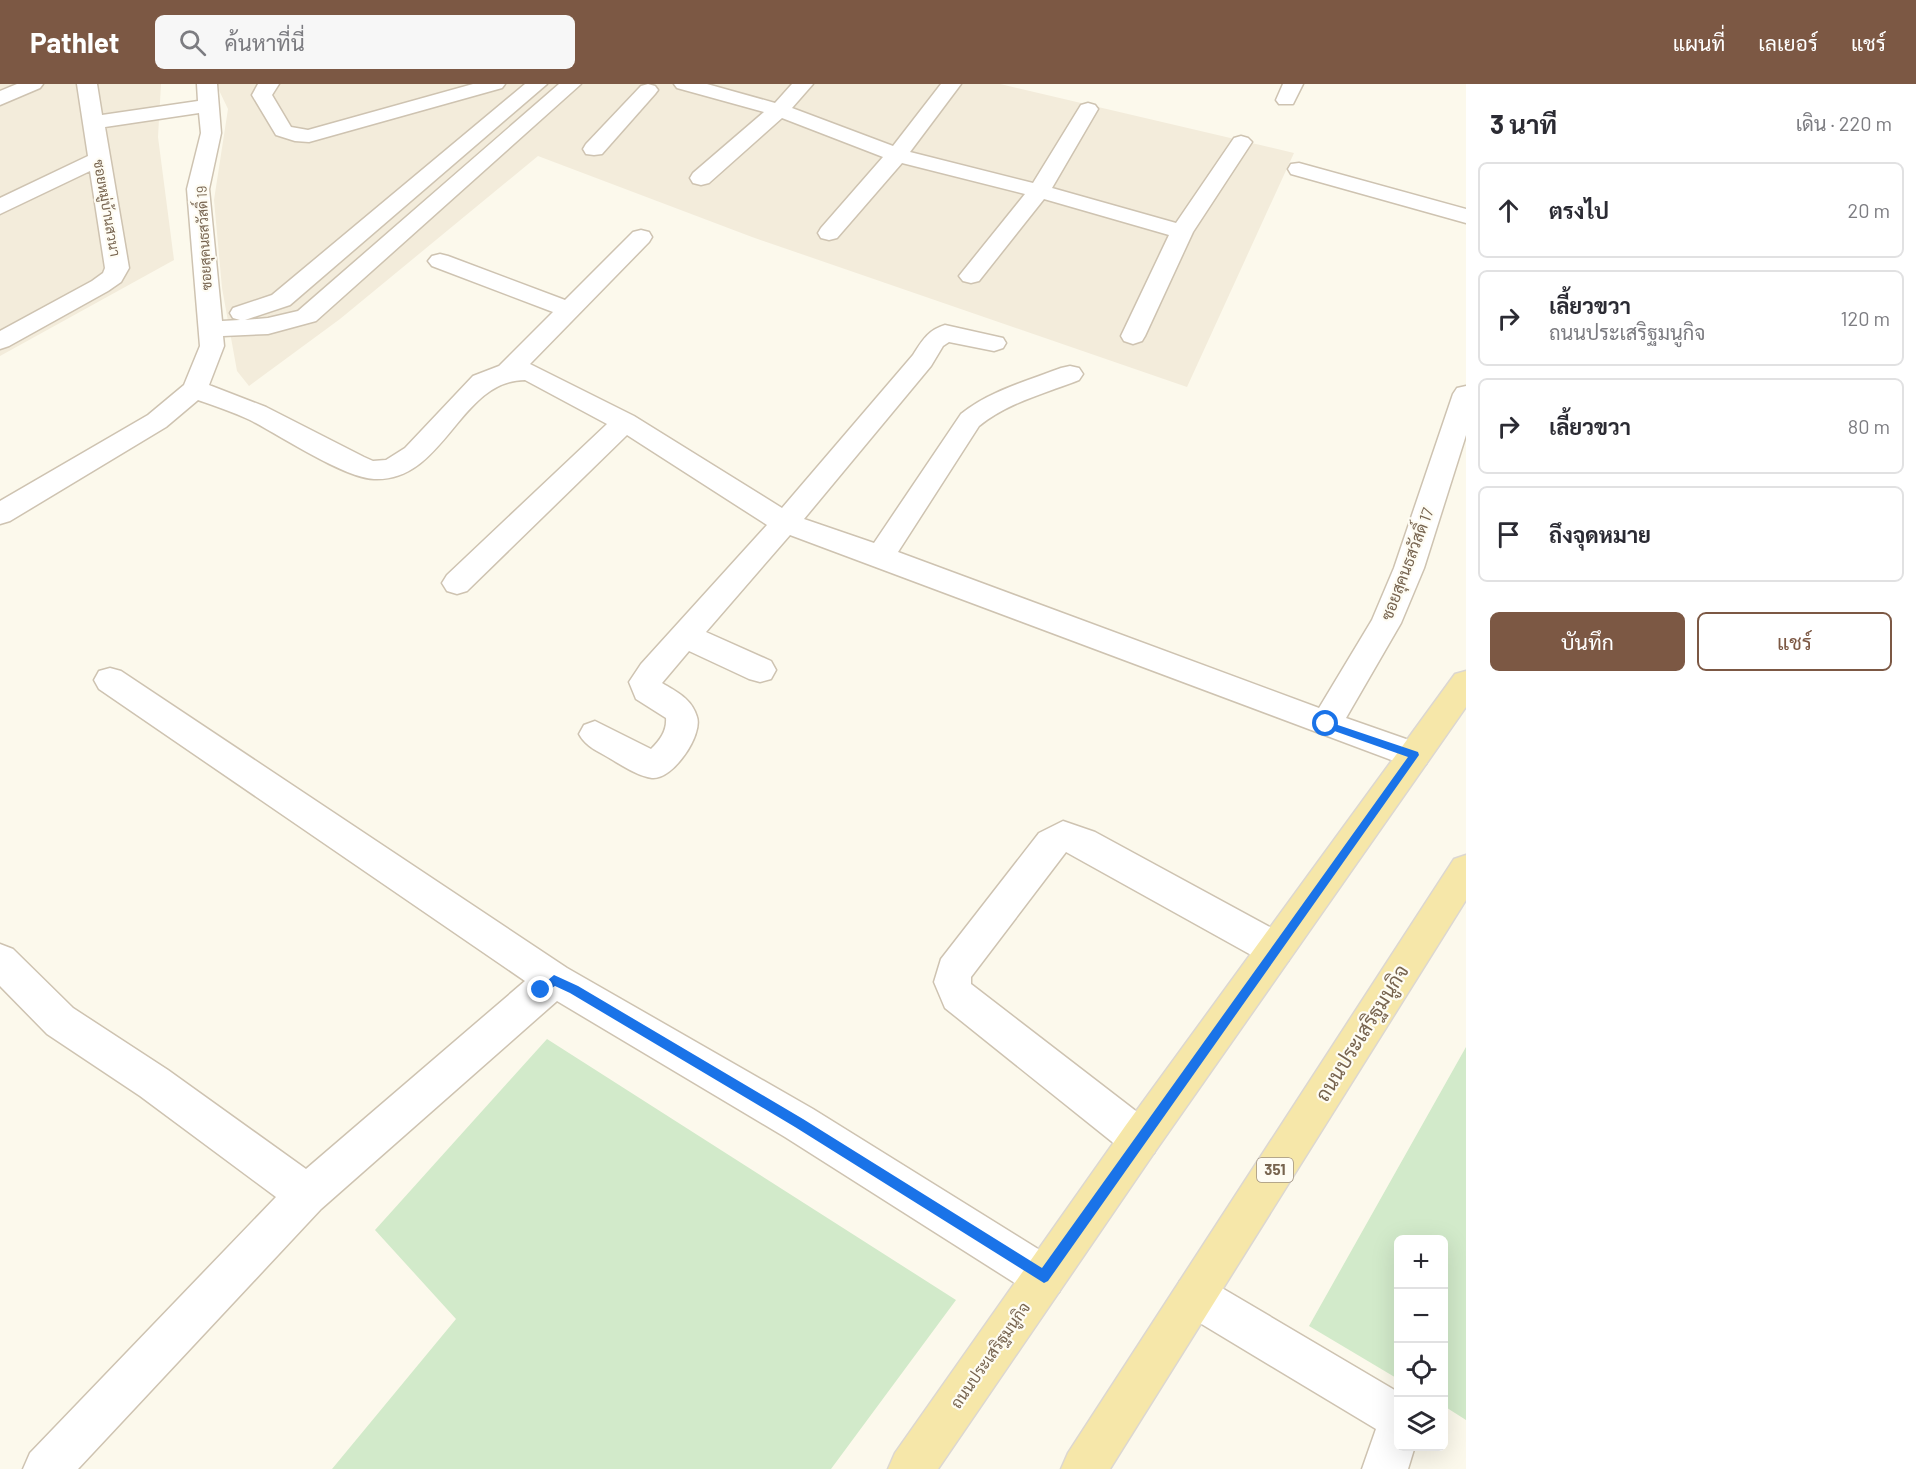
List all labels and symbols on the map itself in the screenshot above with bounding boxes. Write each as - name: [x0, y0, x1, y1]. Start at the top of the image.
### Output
- street label: ซอยหมู่บ้านสวนา: [89, 158, 124, 258]
- street label: ซอยสุคนธสวัสดิ์ 19: [189, 185, 217, 291]
- street label: ซอยสุคนธสวัสดิ์ 17: [1372, 503, 1440, 624]
- route start: [1312, 710, 1338, 736]
- street label: ถนนประเสริฐมนูกิจ: [1310, 960, 1416, 1107]
- route end: [527, 976, 553, 1002]
- road number: 351: [1257, 1158, 1293, 1182]
- street label: ถนนประเสริฐมนูกิจ: [946, 1298, 1036, 1413]

